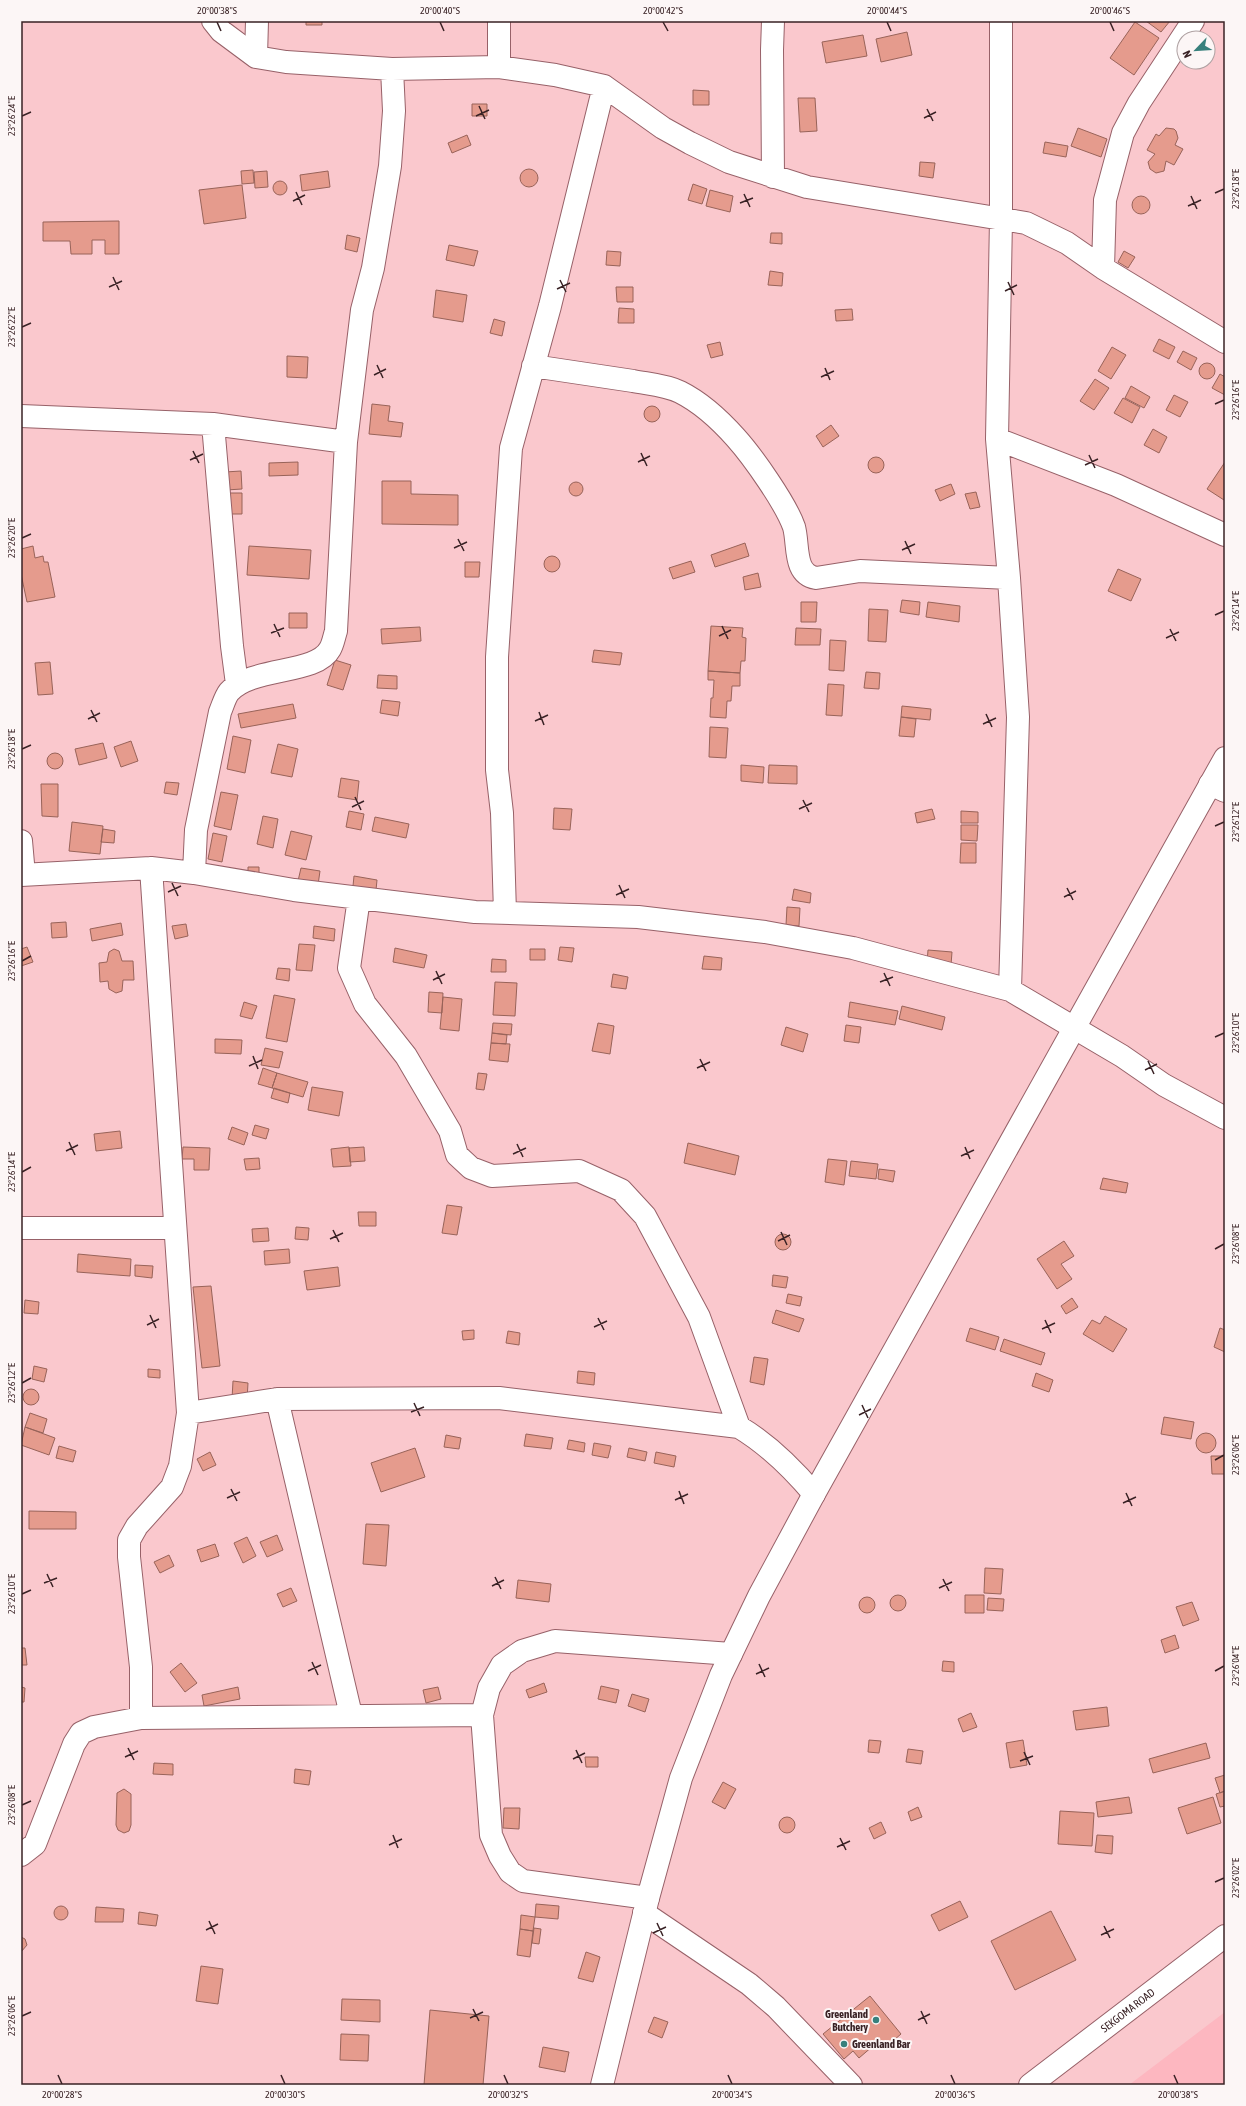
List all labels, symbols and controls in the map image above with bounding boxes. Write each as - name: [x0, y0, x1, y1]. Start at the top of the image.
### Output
- text: 20°00'38"S: [197, 5, 237, 16]
- text: 20°00'40"S: [420, 5, 460, 16]
- text: 20°00'42"S: [643, 5, 683, 16]
- text: 20°00'44"S: [867, 5, 907, 16]
- text: 20°00'46"S: [1090, 5, 1130, 16]
- north arrow: [1176, 30, 1216, 70]
- text: N: [1180, 49, 1194, 60]
- text: 23°26'24"E: [6, 95, 17, 136]
- text: 23°26'18"E: [1230, 168, 1241, 209]
- text: 23°26'22"E: [6, 306, 17, 347]
- text: 23°26'16"E: [1230, 379, 1241, 420]
- text: 23°26'20"E: [6, 517, 17, 558]
- text: 23°26'14"E: [1230, 590, 1241, 631]
- text: 23°26'18"E: [6, 728, 17, 769]
- text: 23°26'12"E: [1230, 801, 1241, 842]
- text: 23°26'16"E: [6, 940, 17, 981]
- text: 23°26'10"E: [1230, 1012, 1241, 1053]
- text: 23°26'14"E: [6, 1151, 17, 1192]
- text: 23°26'08"E: [1230, 1223, 1241, 1264]
- text: 23°26'12"E: [6, 1362, 17, 1403]
- text: 23°26'06"E: [1230, 1434, 1241, 1475]
- text: 23°26'10"E: [6, 1573, 17, 1614]
- text: 23°26'04"E: [1230, 1645, 1241, 1686]
- text: 23°26'08"E: [6, 1784, 17, 1825]
- text: 23°26'02"E: [1230, 1857, 1241, 1898]
- street label: SEKGOMA ROAD: [1099, 1986, 1157, 2035]
- text: 23°26'06"E: [6, 1995, 17, 2036]
- place label: Greenland Butchery: [825, 2008, 868, 2033]
- marker: Greenland Butchery: [871, 2015, 881, 2025]
- place label: Greenland Bar: [852, 2038, 911, 2050]
- marker: Greenland Bar: [839, 2039, 849, 2049]
- text: 20°00'28"S: [42, 2089, 82, 2100]
- text: 20°00'30"S: [265, 2089, 305, 2100]
- text: 20°00'32"S: [488, 2089, 528, 2100]
- text: 20°00'34"S: [712, 2089, 752, 2100]
- text: 20°00'36"S: [935, 2089, 975, 2100]
- text: 20°00'38"S: [1158, 2089, 1198, 2100]

